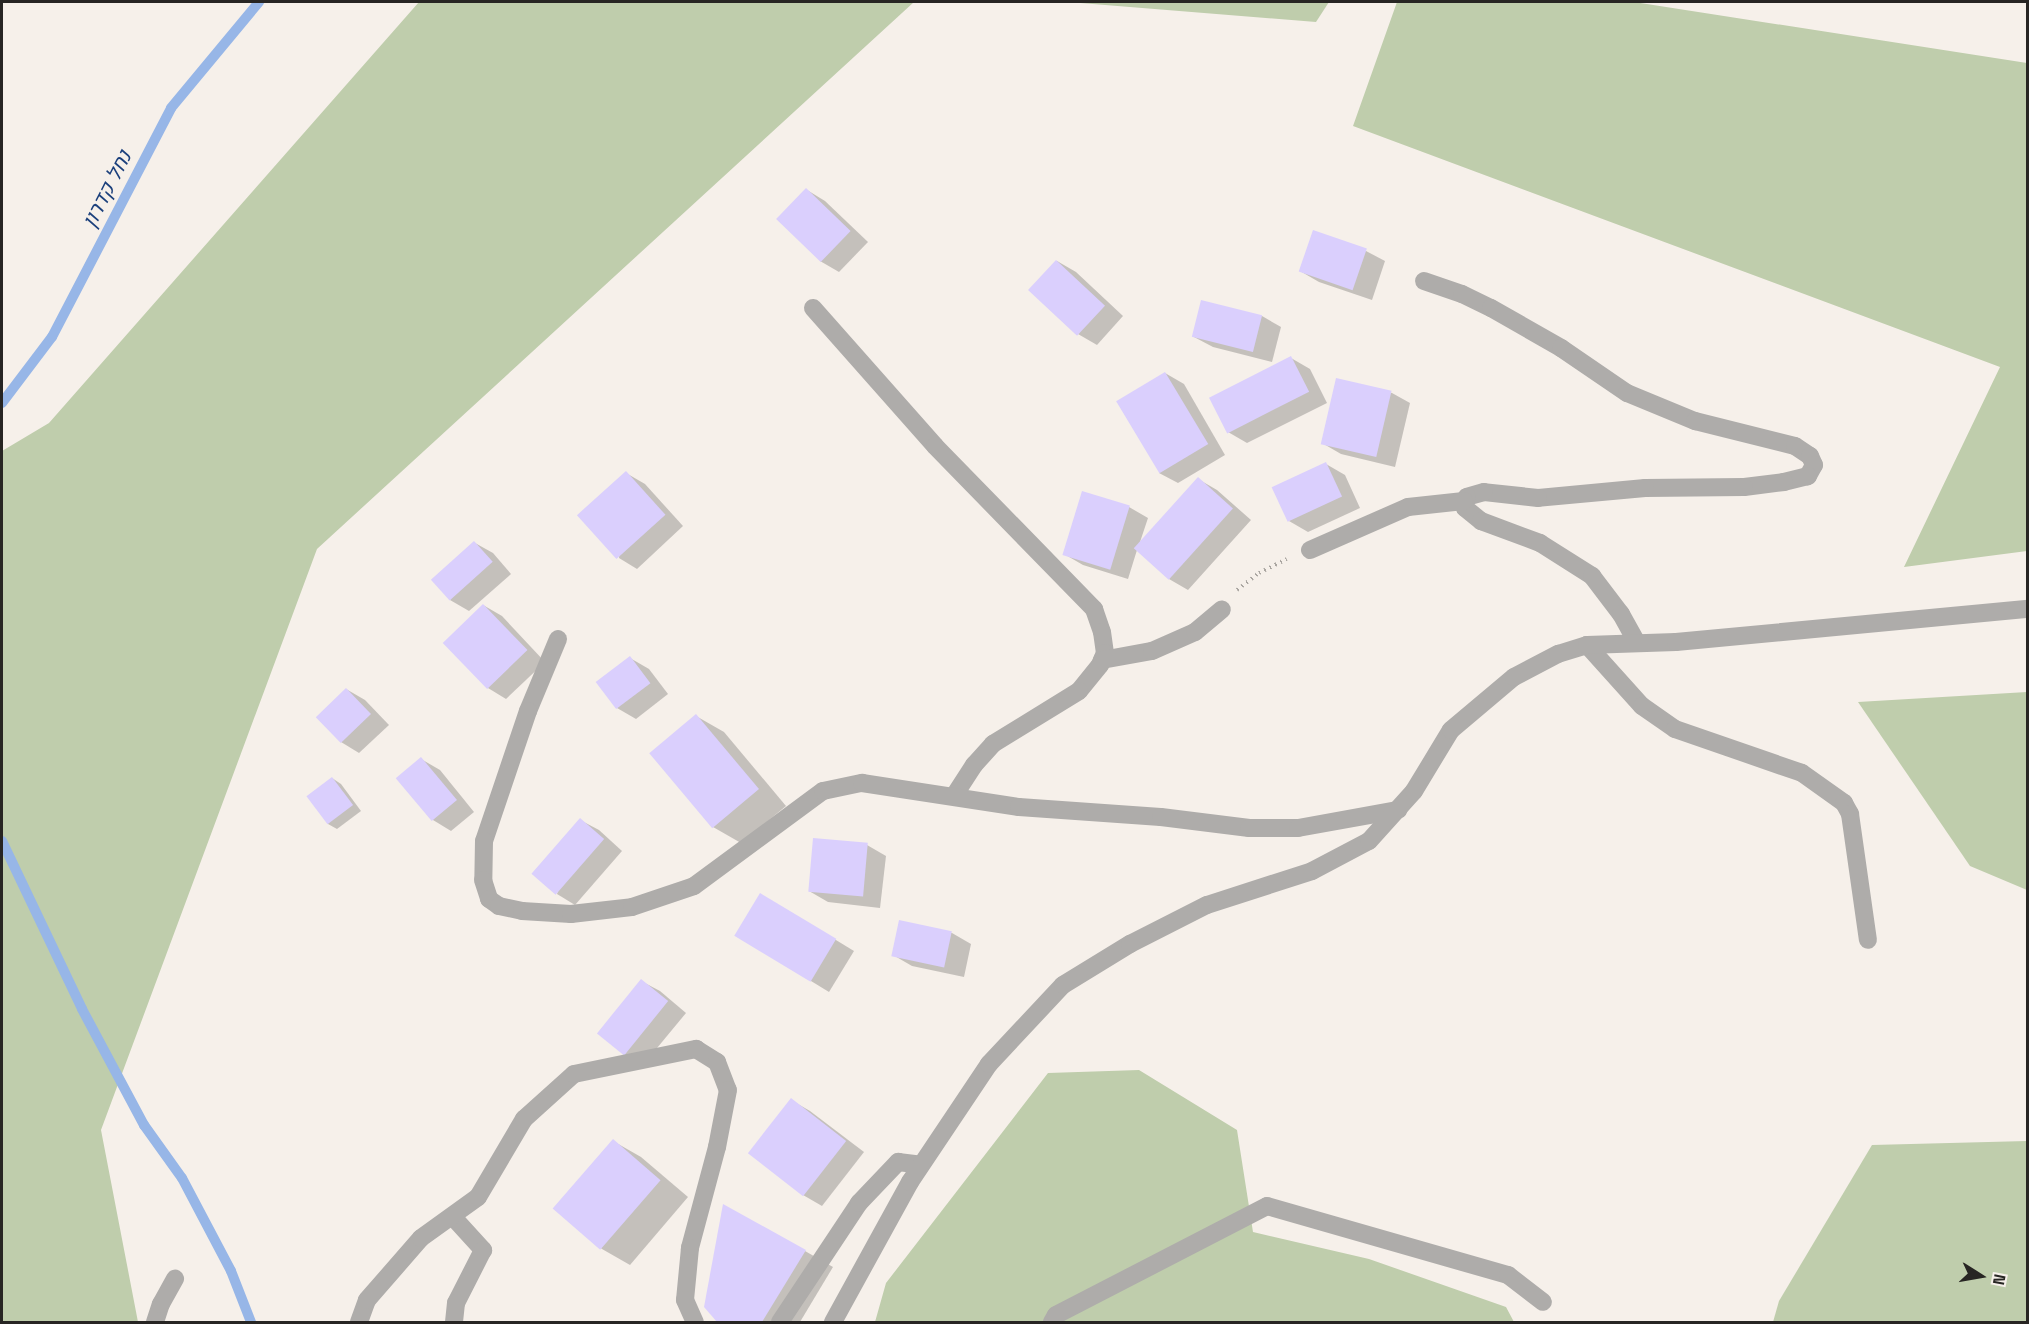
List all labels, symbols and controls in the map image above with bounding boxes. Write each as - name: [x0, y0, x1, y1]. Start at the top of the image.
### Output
- water label: נחל קדרון: [77, 146, 137, 232]
- north arrow: [1951, 1246, 2011, 1306]
- text: N: [1988, 1272, 2010, 1287]

